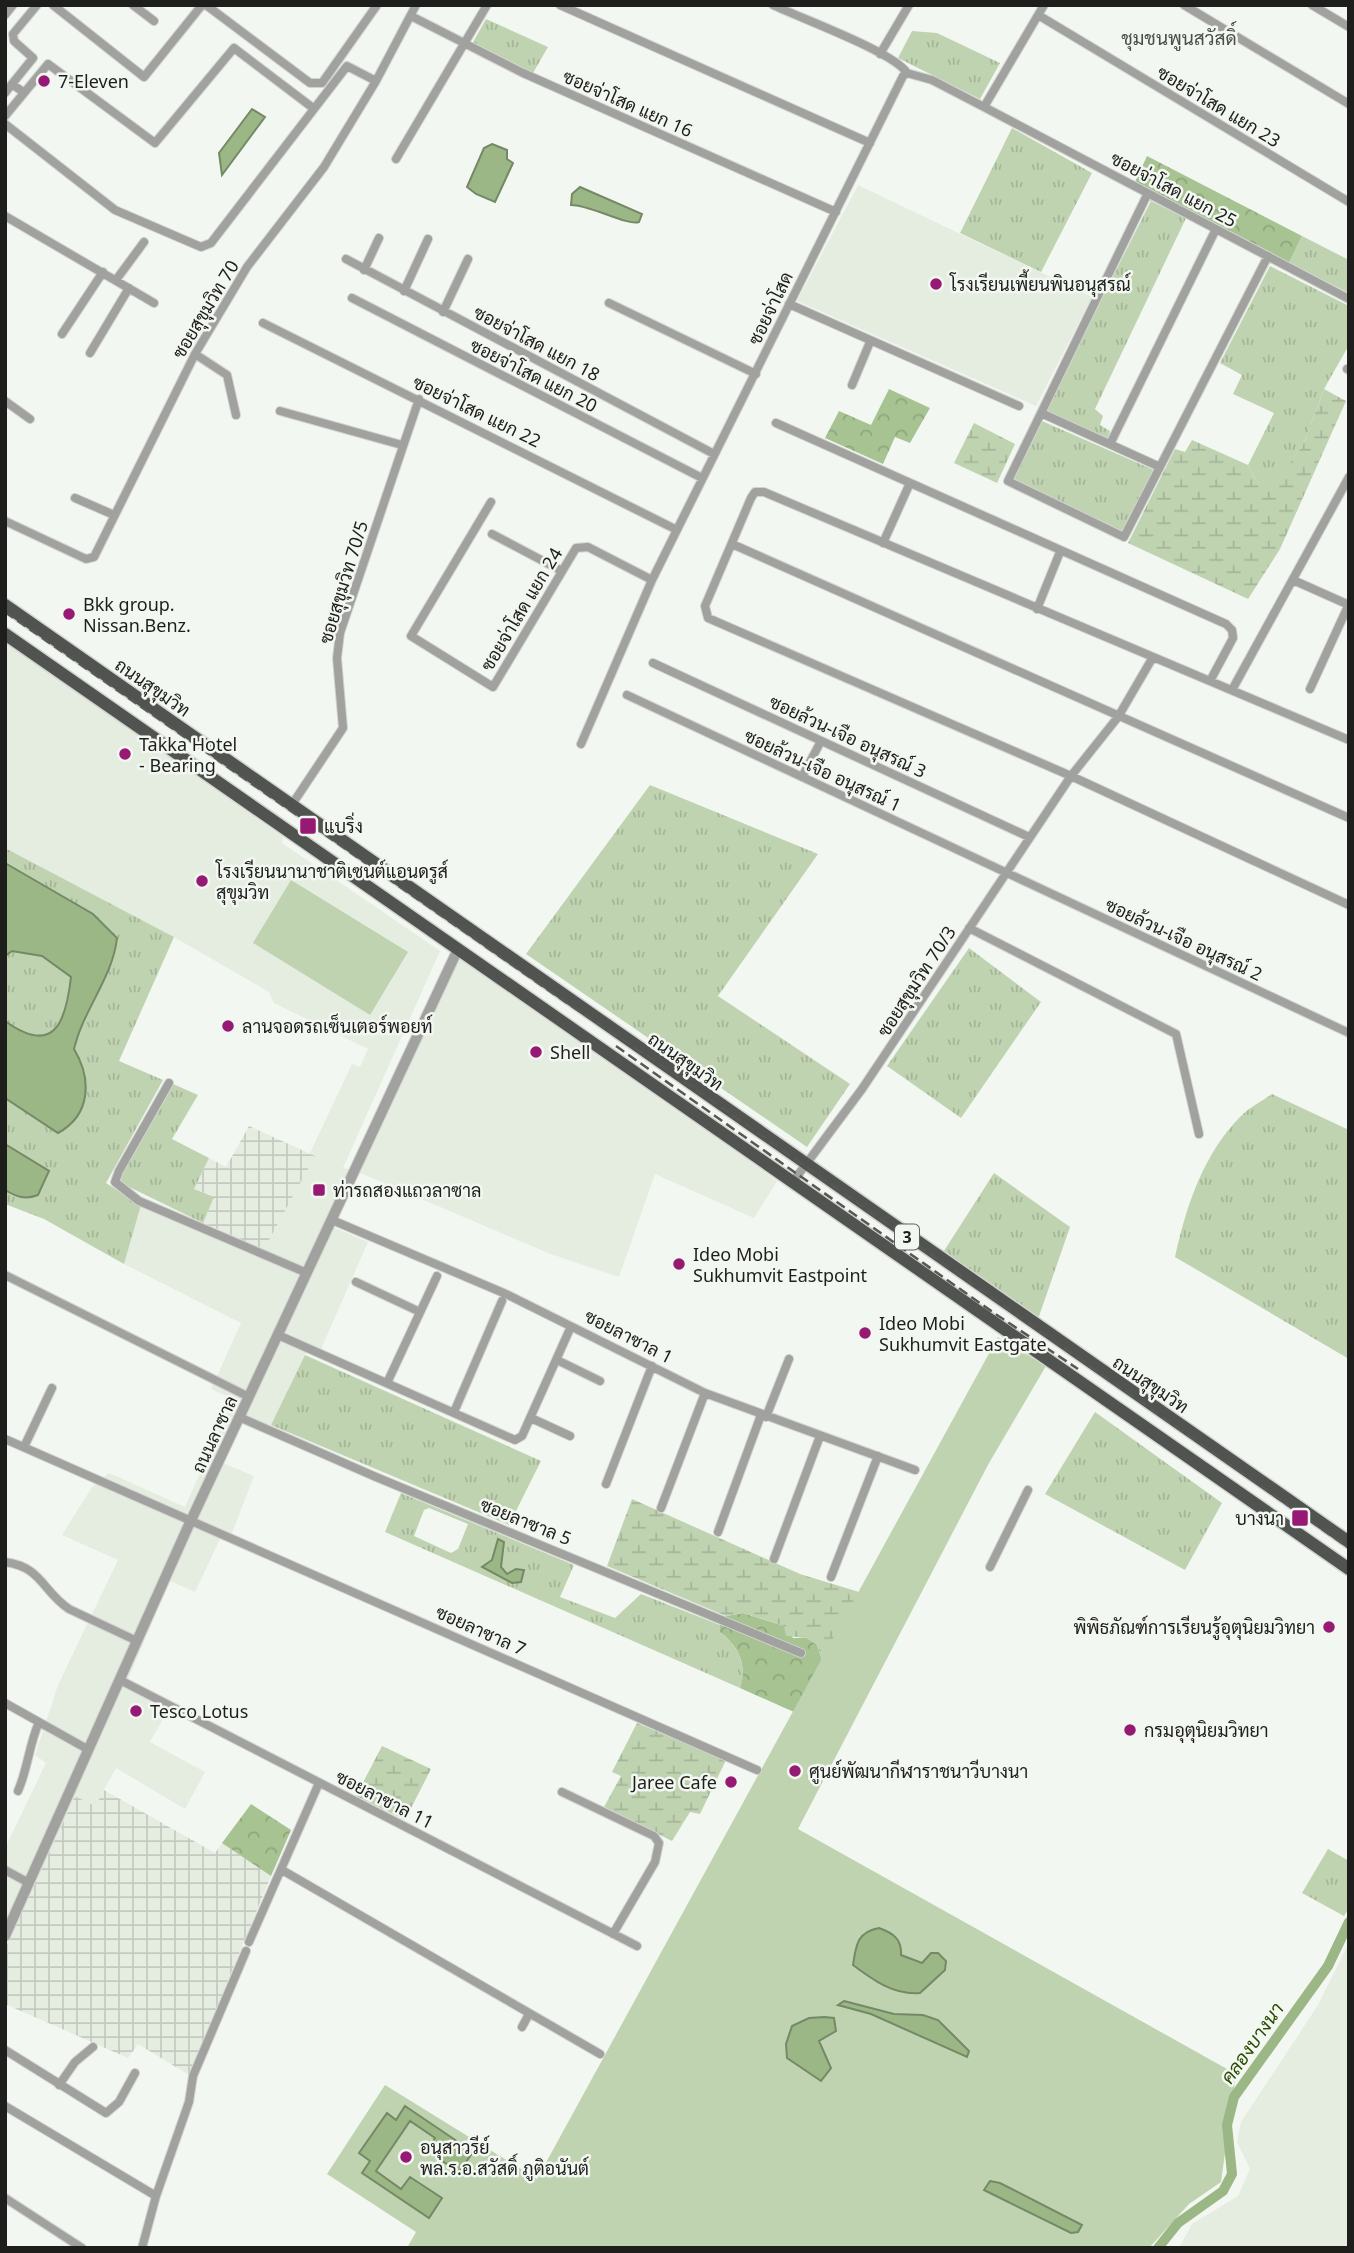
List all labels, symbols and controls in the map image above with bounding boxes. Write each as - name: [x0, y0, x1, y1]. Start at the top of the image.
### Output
- district label: ชุมชนพูนสวัสดิ์: [1121, 20, 1237, 52]
- street label: ซอยจ่าโสด แยก 23: [1153, 60, 1285, 152]
- street label: ซอยจ่าโสด แยก 16: [559, 64, 697, 142]
- place label: 7-Eleven: [58, 69, 129, 93]
- marker: 7-Eleven: [36, 73, 52, 89]
- street label: ซอยจ่าโสด แยก 25: [1107, 146, 1241, 232]
- street label: ซอยสุขุมวิท 70: [166, 255, 245, 363]
- street label: ซอยจ่าโสด: [742, 267, 798, 349]
- place label: โรงเรียนเพี้ยนพินอนุสรณ์: [949, 269, 1131, 297]
- marker: โรงเรียนเพี้ยนพินอนุสรณ์: [928, 276, 944, 292]
- street label: ซอยจ่าโสด แยก 18: [470, 300, 604, 386]
- street label: ซอยจ่าโสด แยก 20: [466, 333, 602, 417]
- street label: ซอยจ่าโสด แยก 22: [409, 370, 545, 452]
- street label: ซอยสุขุมวิท 70/5: [313, 518, 374, 647]
- street label: ซอยจ่าโสด แยก 24: [475, 543, 567, 675]
- place label: Bkk group. Nissan.Benz.: [83, 592, 191, 637]
- marker: Bkk group. Nissan.Benz.: [61, 606, 77, 622]
- street label: ถนนสุขุมวิท: [110, 652, 195, 722]
- street label: ซอยล้วน-เจือ อนุสรณ์ 3: [765, 689, 930, 784]
- street label: ซอยล้วน-เจือ อนุสรณ์ 1: [740, 723, 905, 818]
- place label: Takka Hotel - Bearing: [139, 732, 237, 777]
- marker: Takka Hotel - Bearing: [117, 746, 133, 762]
- place label: แบริ่ง: [324, 812, 363, 838]
- marker: แบริ่ง: [298, 816, 318, 836]
- place label: โรงเรียนนานาชาติเซนต์แอนดรูส์ สุขุมวิท: [215, 859, 448, 905]
- marker: โรงเรียนนานาชาติเซนต์แอนดรูส์ สุขุมวิท: [194, 873, 210, 889]
- street label: ซอยล้วน-เจือ อนุสรณ์ 2: [1101, 892, 1266, 987]
- street label: ซอยสุขุมวิท 70/3: [871, 921, 962, 1042]
- place label: ลานจอดรถเซ็นเตอร์พอยท์: [242, 1013, 433, 1038]
- marker: ลานจอดรถเซ็นเตอร์พอยท์: [220, 1018, 236, 1034]
- street label: ถนนสุขุมวิท: [643, 1026, 728, 1096]
- place label: Shell: [550, 1040, 590, 1064]
- marker: Shell: [528, 1044, 544, 1060]
- place label: ท่ารถสองแถวลาซาล: [333, 1178, 481, 1202]
- marker: ท่ารถสองแถวลาซาล: [311, 1182, 327, 1198]
- road number: 3: [895, 1224, 919, 1250]
- place label: Ideo Mobi Sukhumvit Eastpoint: [693, 1242, 868, 1287]
- marker: Ideo Mobi Sukhumvit Eastpoint: [671, 1256, 687, 1272]
- street label: ซอยลาซาล 1: [581, 1303, 677, 1369]
- place label: Ideo Mobi Sukhumvit Eastgate: [879, 1311, 1047, 1356]
- marker: Ideo Mobi Sukhumvit Eastgate: [857, 1325, 873, 1341]
- street label: ถนนสุขุมวิท: [1108, 1350, 1194, 1419]
- street label: ถนนลาซาล: [186, 1391, 242, 1477]
- street label: ซอยลาซาล 5: [477, 1492, 575, 1550]
- place label: บางนา: [1235, 1506, 1284, 1530]
- marker: บางนา: [1290, 1508, 1310, 1528]
- street label: ซอยลาซาล 7: [432, 1599, 530, 1661]
- place label: พิพิธภัณฑ์การเรียนรู้อุตุนิยมวิทยา: [1074, 1615, 1315, 1641]
- marker: พิพิธภัณฑ์การเรียนรู้อุตุนิยมวิทยา: [1321, 1619, 1337, 1635]
- place label: Tesco Lotus: [150, 1699, 248, 1723]
- marker: Tesco Lotus: [128, 1703, 144, 1719]
- place label: กรมอุตุนิยมวิทยา: [1144, 1718, 1269, 1743]
- marker: กรมอุตุนิยมวิทยา: [1122, 1722, 1138, 1738]
- place label: ศูนย์พัฒนากีฬาราชนาวีบางนา: [809, 1759, 1028, 1785]
- marker: ศูนย์พัฒนากีฬาราชนาวีบางนา: [787, 1763, 803, 1779]
- street label: ซอยลาซาล 11: [332, 1764, 438, 1834]
- place label: Jaree Cafe: [630, 1770, 717, 1794]
- marker: Jaree Cafe: [723, 1774, 739, 1790]
- water label: คลองบางนา: [1214, 1997, 1290, 2089]
- place label: อนุสาวรีย์ พล.ร.อ.สวัสดิ์ ภูติอนันต์: [420, 2135, 589, 2182]
- marker: อนุสาวรีย์ พล.ร.อ.สวัสดิ์ ภูติอนันต์: [398, 2149, 414, 2165]

